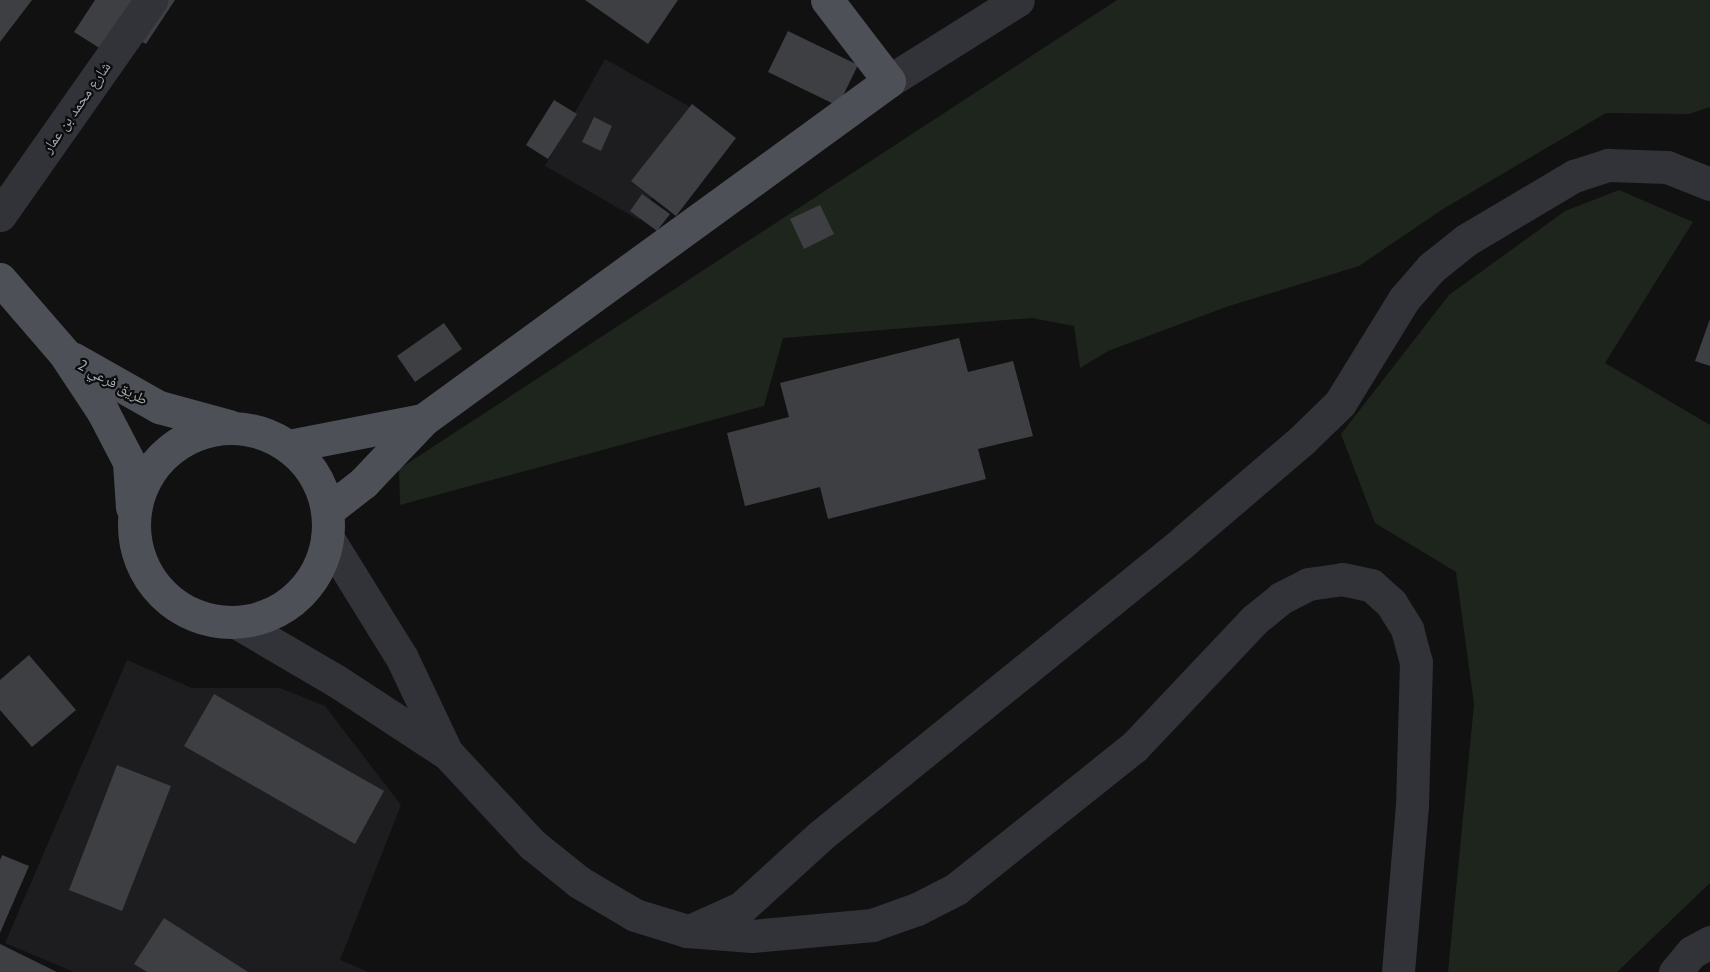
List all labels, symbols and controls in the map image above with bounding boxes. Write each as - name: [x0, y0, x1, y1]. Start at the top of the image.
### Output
- street label: شارع محمد بن عمار: [38, 58, 114, 156]
- street label: طريق فرعي 2: [75, 355, 151, 409]

